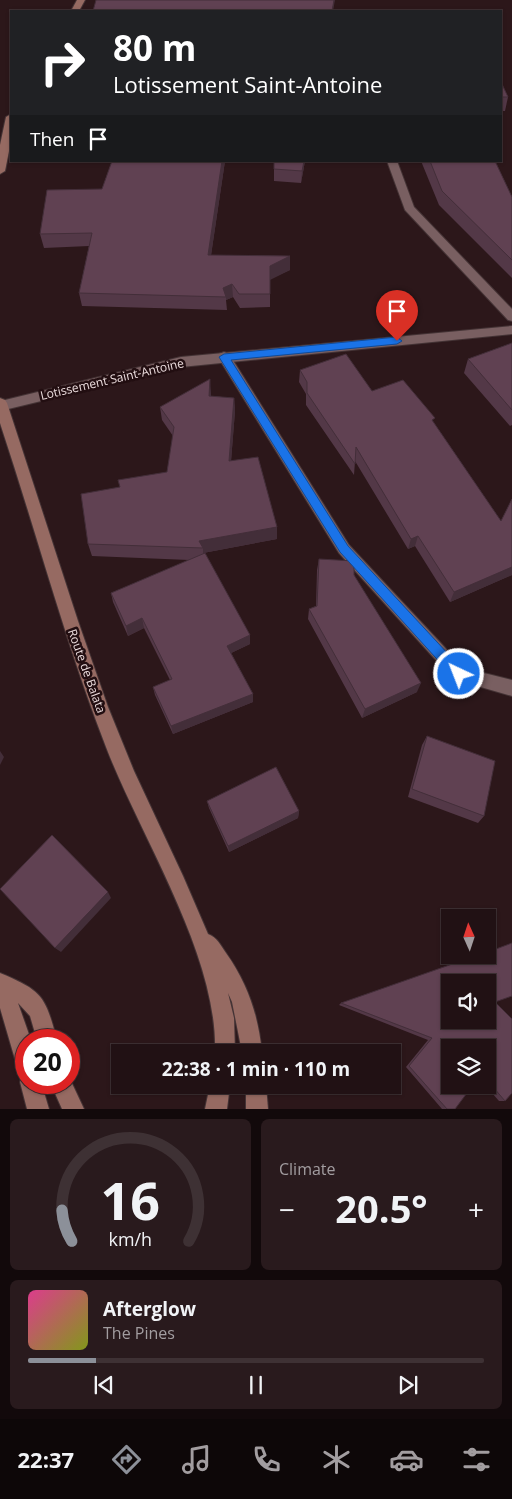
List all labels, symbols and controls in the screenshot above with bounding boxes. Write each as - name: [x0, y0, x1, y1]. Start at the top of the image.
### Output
- text: 80 m: [113, 24, 196, 71]
- icon: right: [30, 30, 95, 95]
- text: Lotissement Saint-Antoine: [113, 69, 382, 99]
- icon: arrive: [84, 125, 112, 153]
- text: Then: [30, 126, 74, 152]
- pin: [376, 290, 418, 341]
- icon: arrive: [383, 297, 411, 325]
- street label: Lotissement Saint-Antoine: [39, 354, 186, 404]
- street label: Route de Balata: [64, 627, 110, 715]
- position arrow: [432, 647, 484, 699]
- north arrow: [441, 909, 496, 964]
- map controls: [441, 909, 496, 1094]
- button: sound: [441, 974, 496, 1029]
- speed limit sign: 20: [15, 1029, 80, 1094]
- button: layers: [441, 1039, 496, 1094]
- text: 22:38 · 1 min · 110 m: [162, 1056, 350, 1082]
- text: Climate: [279, 1158, 336, 1180]
- text: 16: [101, 1164, 160, 1235]
- text: 20.5°: [335, 1182, 428, 1234]
- text: −: [279, 1190, 295, 1228]
- text: +: [468, 1190, 484, 1228]
- text: km/h: [109, 1227, 152, 1251]
- text: Afterglow: [103, 1296, 196, 1322]
- text: The Pines: [103, 1322, 175, 1344]
- icon: previous: [90, 1371, 118, 1399]
- icon: pause: [242, 1371, 270, 1399]
- icon: next: [394, 1371, 422, 1399]
- icon: directions: [109, 1442, 144, 1477]
- icon: music: [179, 1442, 214, 1477]
- icon: phone: [249, 1442, 284, 1477]
- icon: climate: [319, 1442, 354, 1477]
- icon: car: [389, 1442, 424, 1477]
- icon: filters: [459, 1442, 494, 1477]
- text: 22:37: [18, 1444, 74, 1474]

